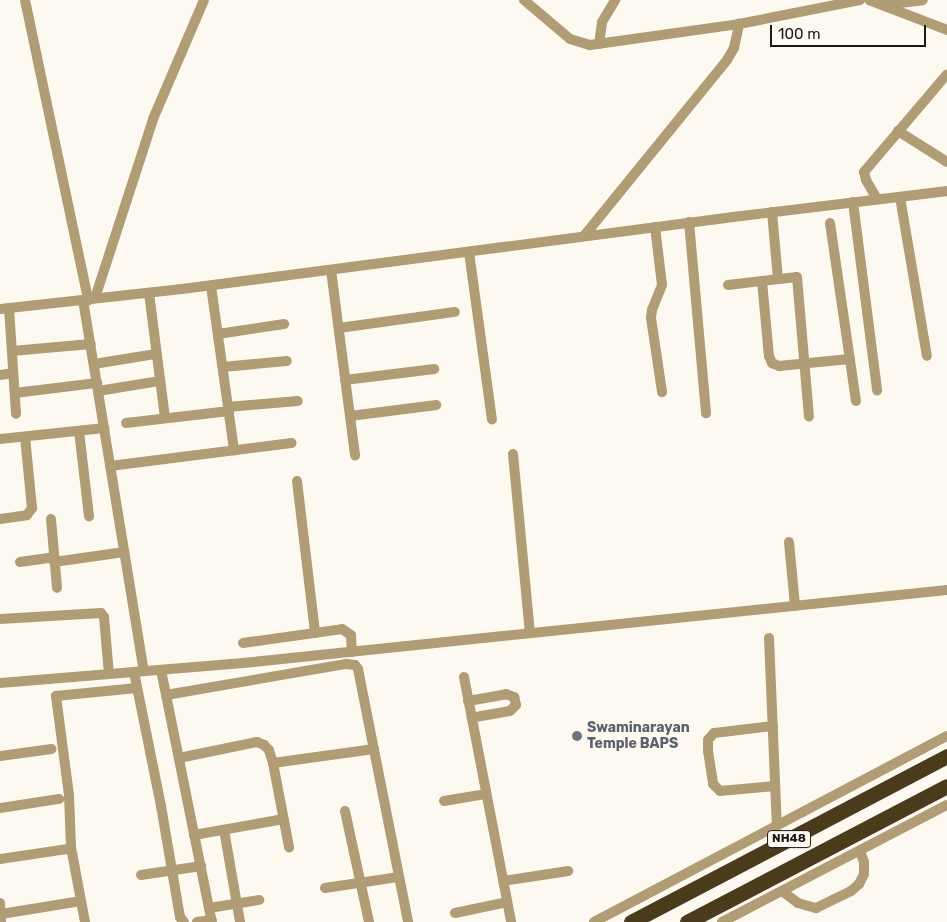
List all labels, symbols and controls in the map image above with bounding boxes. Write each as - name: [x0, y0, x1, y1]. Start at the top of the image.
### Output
- scale bar: [772, 15, 928, 47]
- text: 100 m: [778, 25, 820, 43]
- place label: Swaminarayan Temple BAPS: [587, 720, 690, 752]
- marker: Swaminarayan Temple BAPS: [571, 730, 583, 742]
- road number: NH48: [766, 830, 812, 849]

